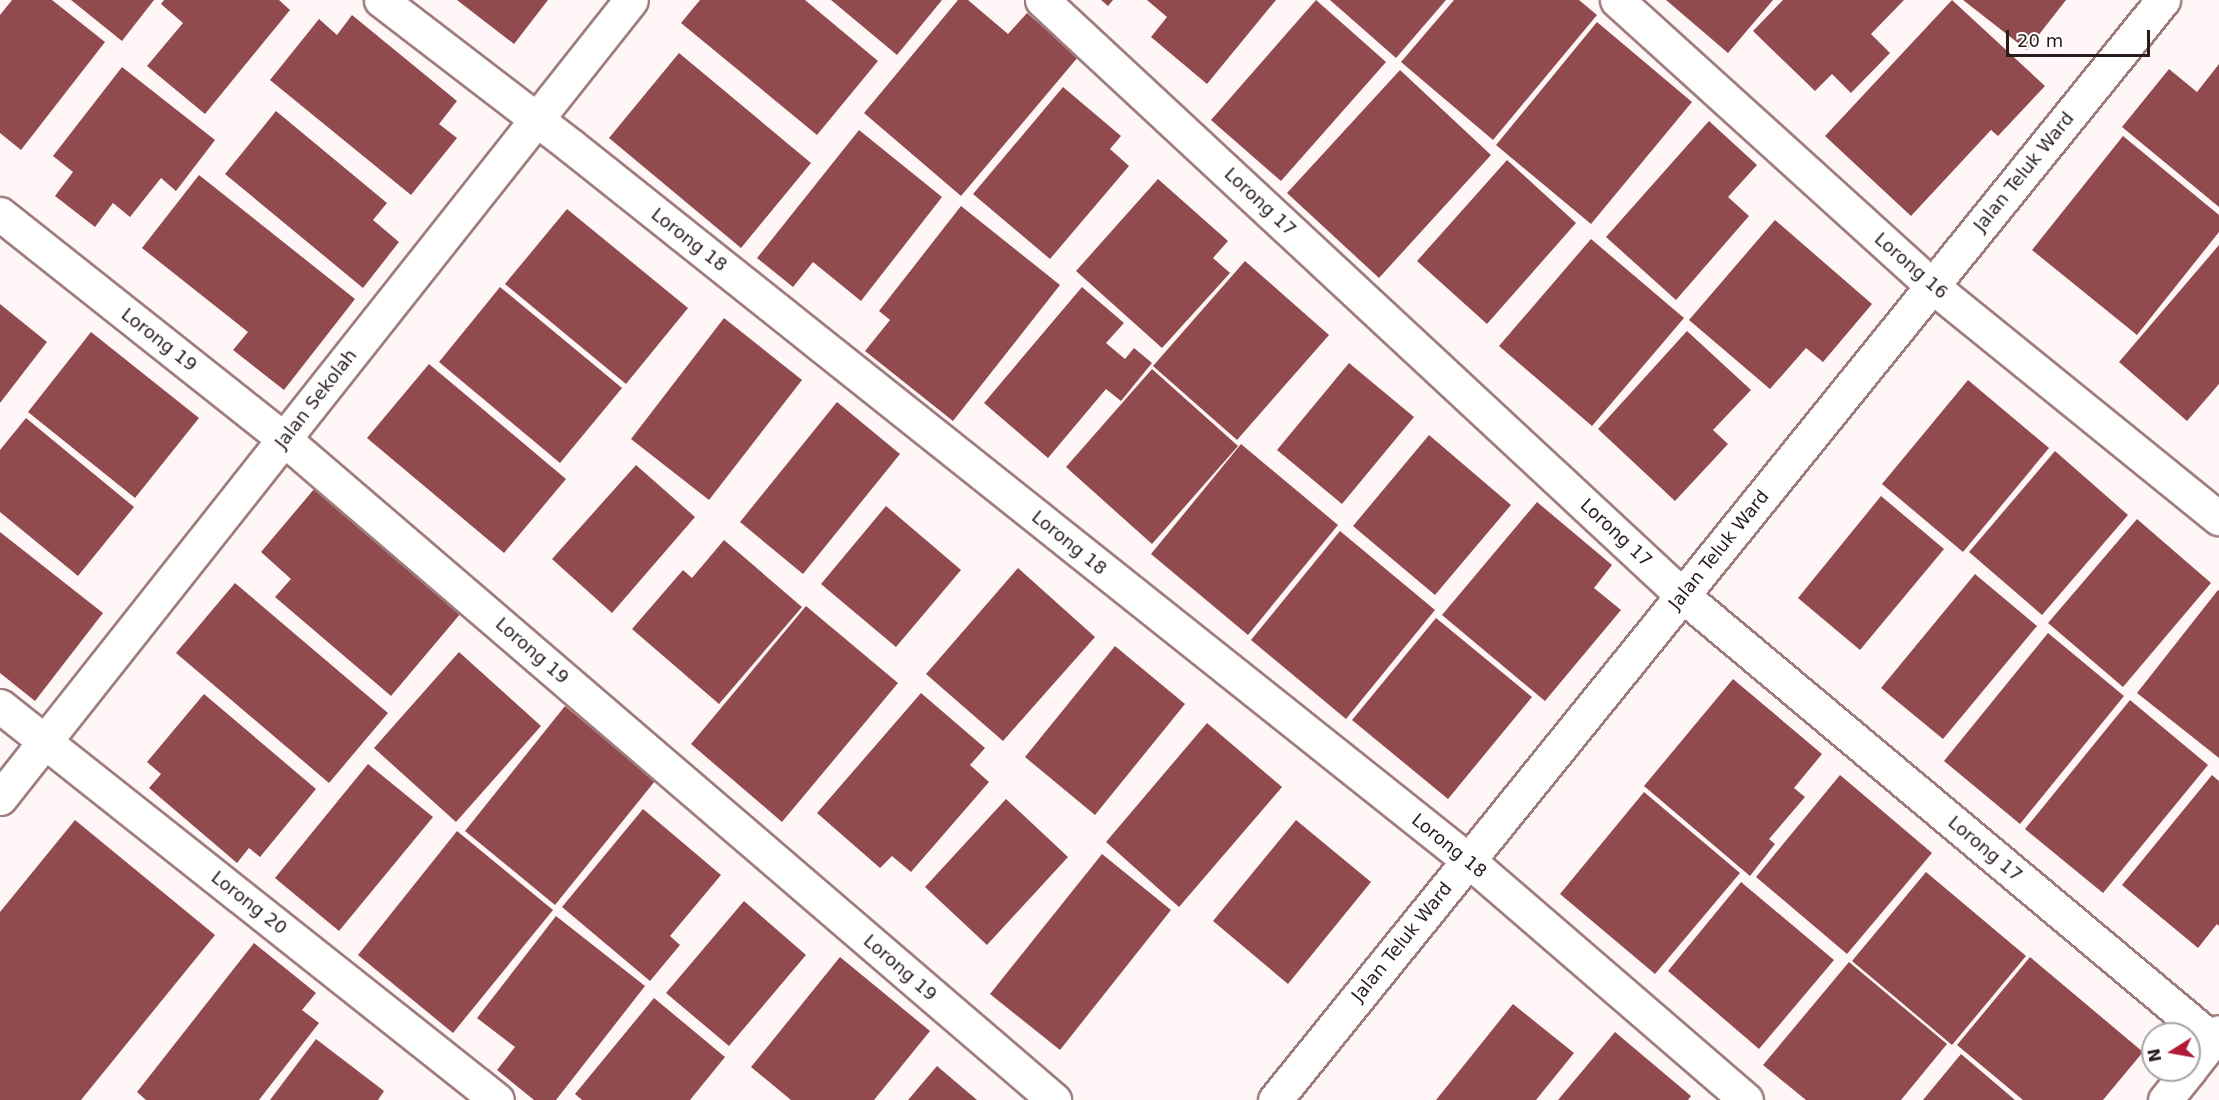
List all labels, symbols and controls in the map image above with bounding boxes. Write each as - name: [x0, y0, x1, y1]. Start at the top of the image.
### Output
- scale bar: [2009, 18, 2153, 56]
- text: 20 m: [2017, 30, 2063, 51]
- street label: Jalan Teluk Ward: [1969, 108, 2079, 236]
- street label: Lorong 17: [1220, 163, 1300, 241]
- street label: Lorong 18: [647, 204, 731, 276]
- street label: Lorong 16: [1870, 228, 1952, 304]
- street label: Lorong 19: [117, 304, 201, 376]
- street label: Jalan Sekolah: [270, 345, 362, 453]
- street label: Jalan Teluk Ward: [1664, 486, 1774, 614]
- street label: Lorong 17: [1576, 494, 1656, 572]
- street label: Lorong 18: [1027, 506, 1111, 580]
- street label: Lorong 19: [491, 613, 573, 689]
- street label: Lorong 18: [1407, 809, 1491, 883]
- street label: Lorong 17: [1944, 812, 2026, 886]
- street label: Lorong 20: [207, 867, 291, 939]
- street label: Jalan Teluk Ward: [1347, 878, 1457, 1006]
- street label: Lorong 19: [859, 930, 941, 1006]
- north arrow: [2141, 1022, 2201, 1082]
- text: N: [2144, 1047, 2165, 1064]

